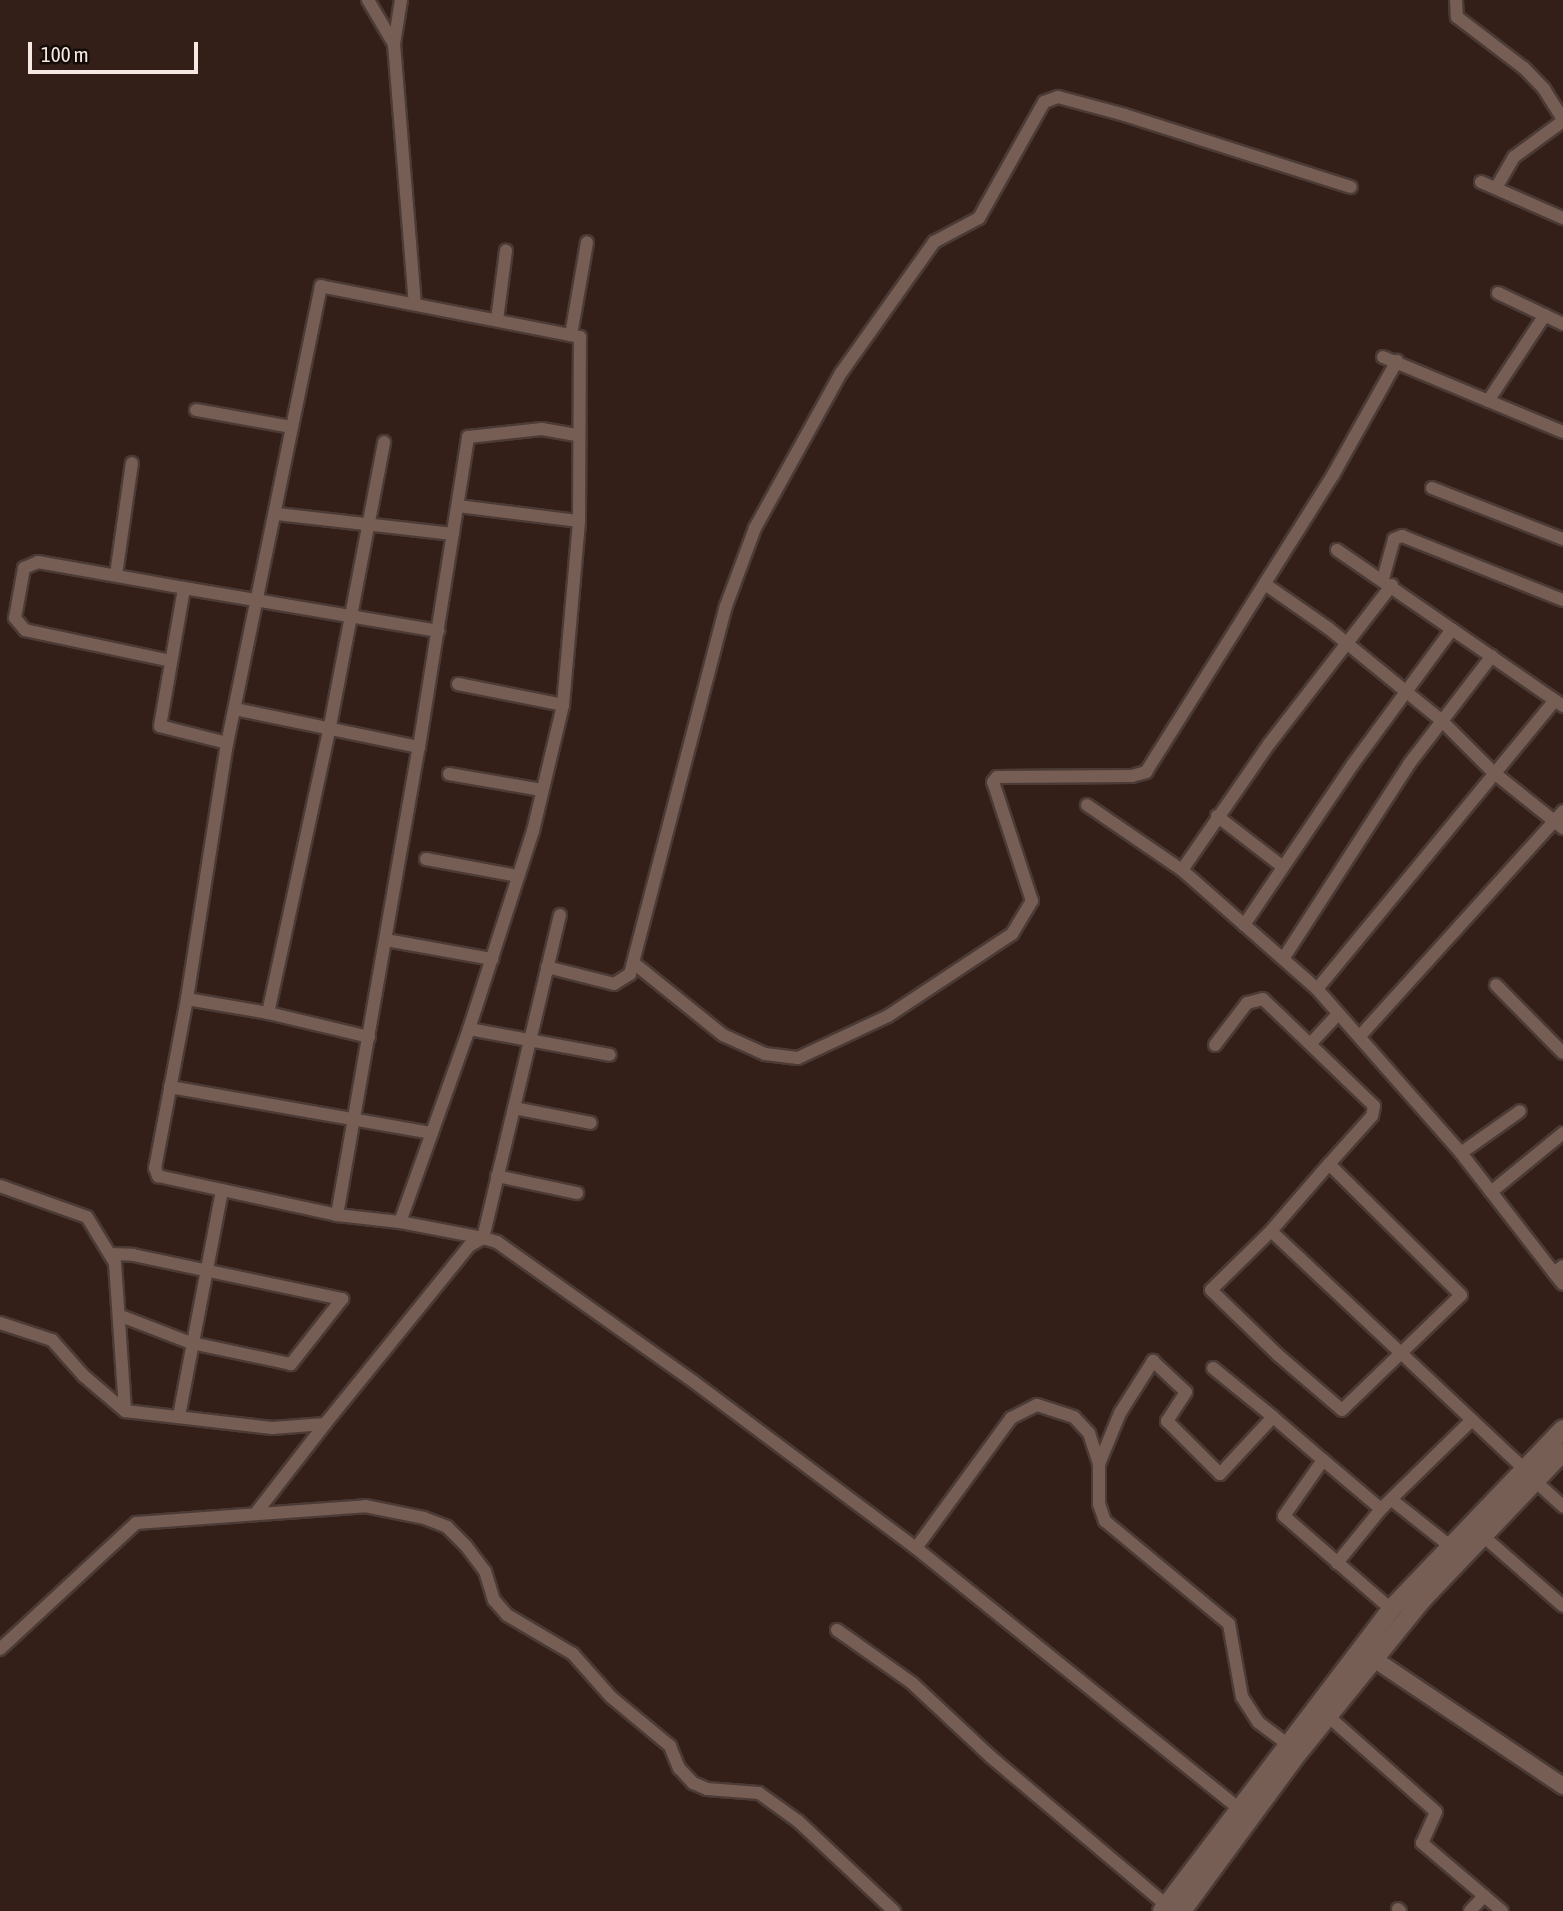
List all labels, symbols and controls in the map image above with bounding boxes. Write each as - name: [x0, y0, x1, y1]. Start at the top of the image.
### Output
- scale bar: [32, 28, 201, 72]
- text: 100 m: [41, 42, 89, 66]

